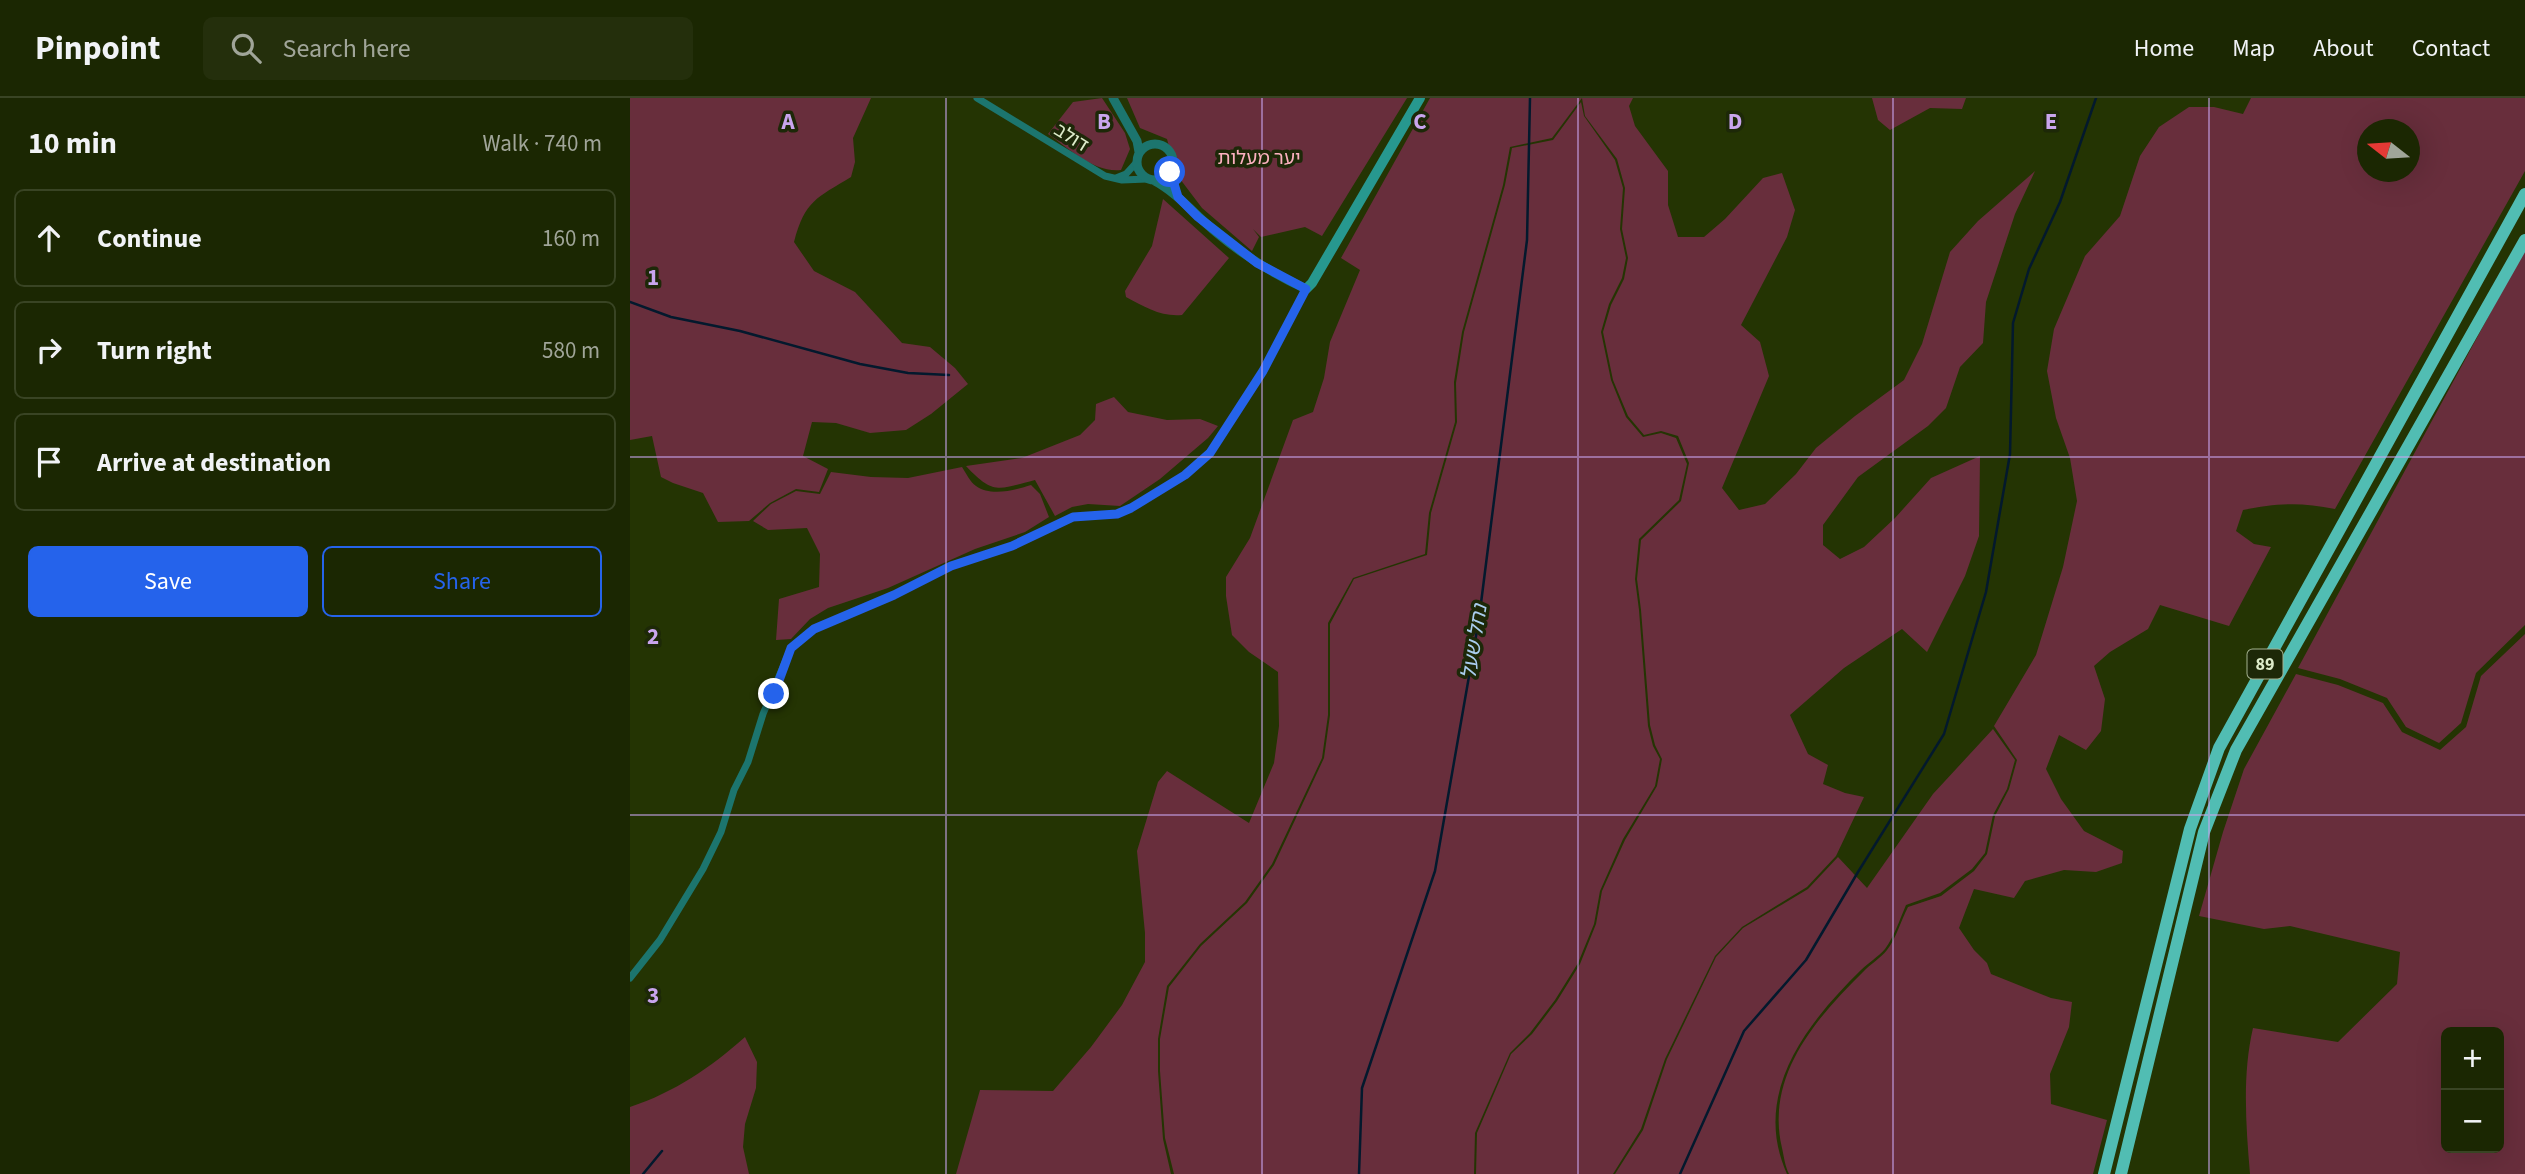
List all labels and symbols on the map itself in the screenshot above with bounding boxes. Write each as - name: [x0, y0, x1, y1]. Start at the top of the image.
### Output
- text: A: [780, 105, 795, 138]
- text: B: [1097, 105, 1111, 138]
- text: C: [1413, 105, 1427, 138]
- text: D: [1728, 105, 1742, 138]
- text: E: [2045, 105, 2057, 138]
- street label: דולב: [1049, 117, 1093, 159]
- north arrow: [2357, 119, 2420, 182]
- park label: יער מעלות: [1217, 145, 1301, 172]
- route start: [1154, 156, 1185, 187]
- text: 1: [647, 261, 659, 294]
- water label: נחל שעל: [1453, 600, 1495, 682]
- text: 2: [647, 620, 659, 653]
- road number: 89: [2248, 650, 2282, 678]
- route end: [758, 678, 789, 709]
- text: 3: [647, 979, 659, 1012]

